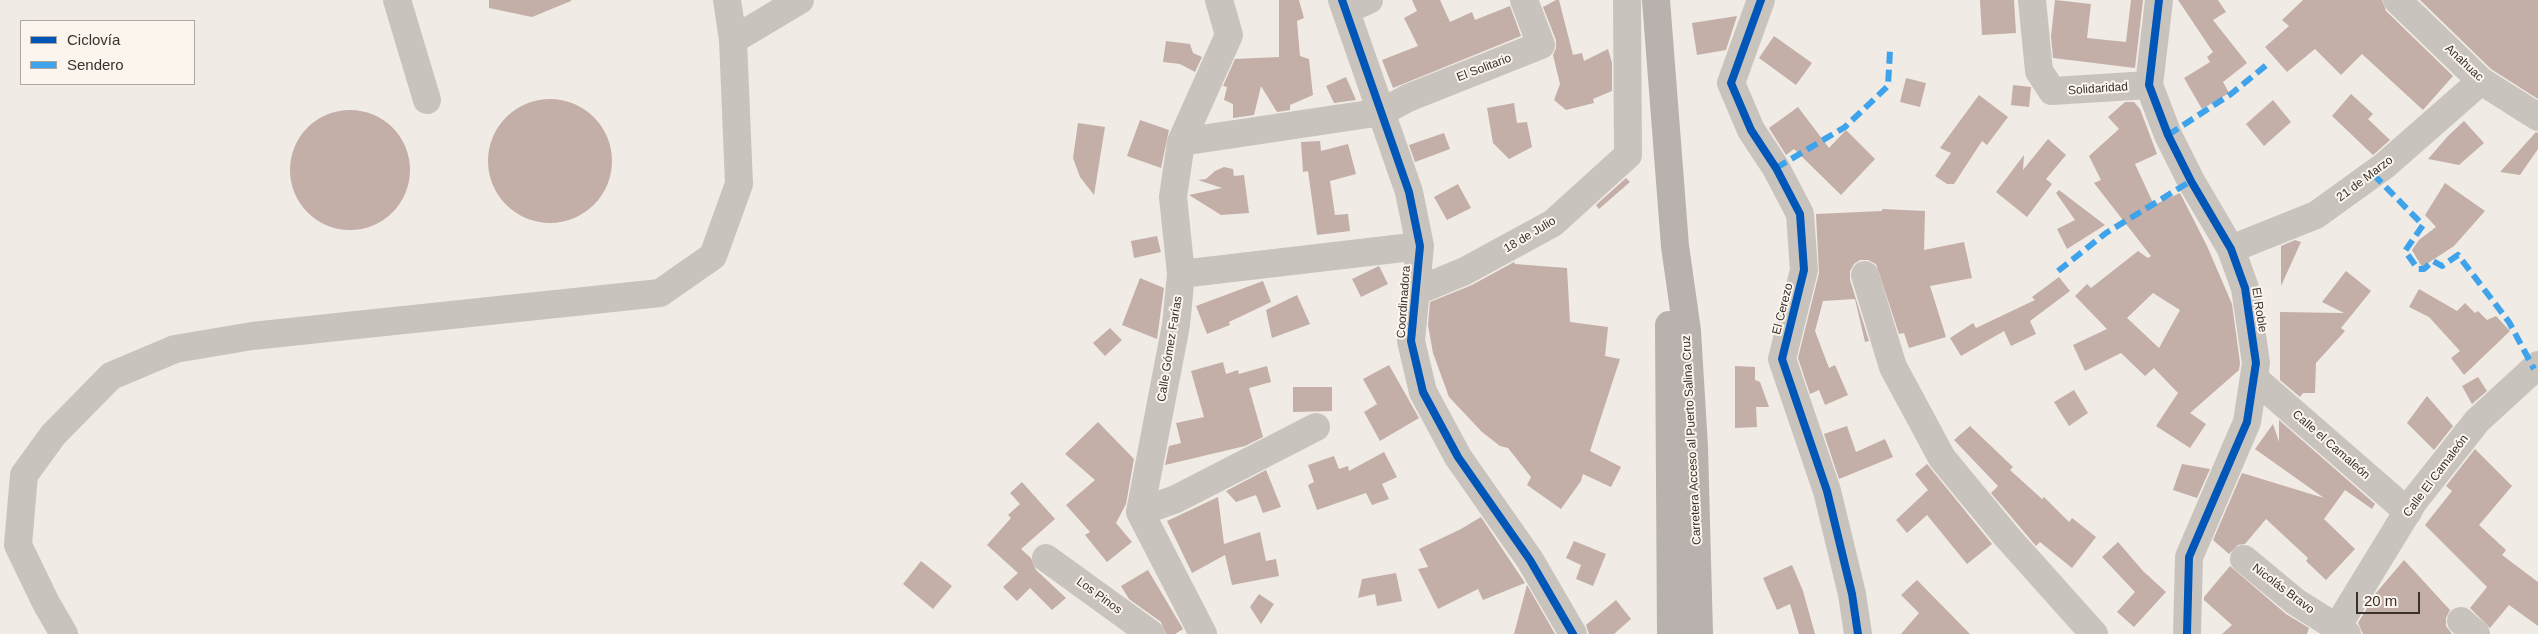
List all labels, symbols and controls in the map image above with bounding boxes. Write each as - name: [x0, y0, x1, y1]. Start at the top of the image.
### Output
- legend: [20, 20, 195, 85]
- text: Ciclovía: [67, 31, 120, 48]
- street label: Anahuac: [2442, 42, 2486, 84]
- street label: El Solitario: [1455, 51, 1513, 85]
- text: Sendero: [67, 56, 124, 73]
- street label: Solidaridad: [2068, 80, 2128, 98]
- street label: 21 de Marzo: [2334, 153, 2396, 205]
- street label: 18 de Julio: [1501, 214, 1559, 256]
- street label: Coordinadora: [1394, 265, 1414, 339]
- street label: El Cerezo: [1770, 282, 1796, 336]
- street label: El Roble: [2248, 286, 2270, 334]
- street label: Calle Gómez Farías: [1155, 295, 1185, 403]
- street label: Carretera Acceso al Puerto Salina Cruz: [1679, 335, 1705, 545]
- street label: Calle el Camaleón: [2289, 407, 2373, 483]
- street label: Calle El Camaleón: [2400, 432, 2472, 520]
- street label: Nicolás Bravo: [2249, 561, 2317, 617]
- street label: Los Pinos: [1073, 575, 1125, 617]
- scale bar: [2358, 582, 2422, 614]
- text: 20 m: [2364, 592, 2397, 609]

